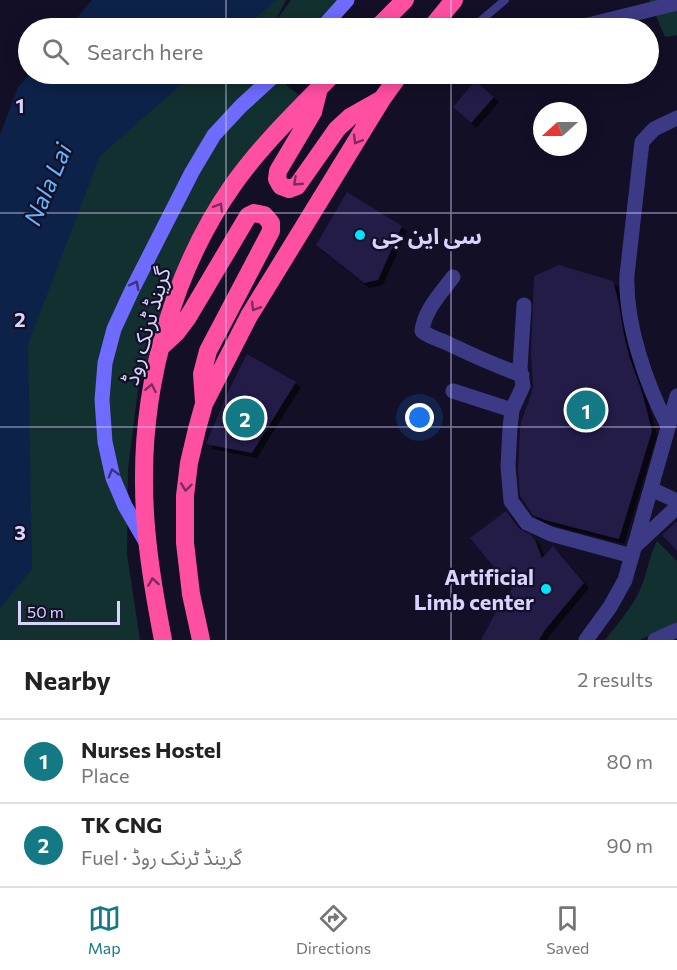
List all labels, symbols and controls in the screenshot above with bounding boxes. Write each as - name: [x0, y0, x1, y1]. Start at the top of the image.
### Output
- search box: [18, 18, 659, 84]
- icon: search: [39, 35, 72, 68]
- text: Search here: [87, 38, 203, 65]
- text: 1: [15, 93, 25, 117]
- north arrow: [533, 102, 587, 156]
- one-way arrow: [353, 134, 364, 144]
- water label: Nala Lai: [17, 138, 78, 229]
- one-way arrow: [292, 175, 303, 186]
- one-way arrow: [212, 203, 224, 213]
- place label: سی این جی: [372, 222, 482, 249]
- marker: سی این جی: [353, 228, 367, 242]
- street label: گرینڈ ٹرنک روڈ: [116, 263, 177, 389]
- one-way arrow: [127, 280, 139, 291]
- one-way arrow: [251, 301, 263, 311]
- text: 2: [14, 307, 26, 331]
- one-way arrow: [144, 384, 157, 394]
- pin: 1: [566, 388, 606, 432]
- pin: 2: [226, 396, 264, 440]
- your location: [405, 403, 434, 432]
- one-way arrow: [108, 468, 120, 479]
- one-way arrow: [180, 482, 193, 491]
- text: 3: [14, 520, 26, 544]
- place label: Artificial Limb center: [414, 563, 534, 615]
- one-way arrow: [147, 578, 159, 587]
- marker: Artificial Limb center: [539, 582, 553, 596]
- scale bar: [18, 598, 120, 626]
- text: 50 m: [27, 602, 64, 621]
- text: Nearby: [24, 664, 111, 695]
- text: 2 results: [577, 667, 653, 691]
- text: Nurses Hostel: [81, 736, 221, 763]
- text: 1: [39, 749, 48, 773]
- text: 80 m: [607, 749, 653, 773]
- text: Place: [81, 763, 130, 787]
- text: TK CNG: [81, 811, 162, 838]
- text: 2: [38, 833, 49, 857]
- text: 90 m: [607, 833, 653, 857]
- text: Fuel · گرینڈ ٹرنک روڈ: [81, 845, 242, 869]
- tab: Map: [88, 902, 121, 957]
- tab: Directions: [296, 902, 371, 957]
- tab: Saved: [546, 902, 589, 957]

